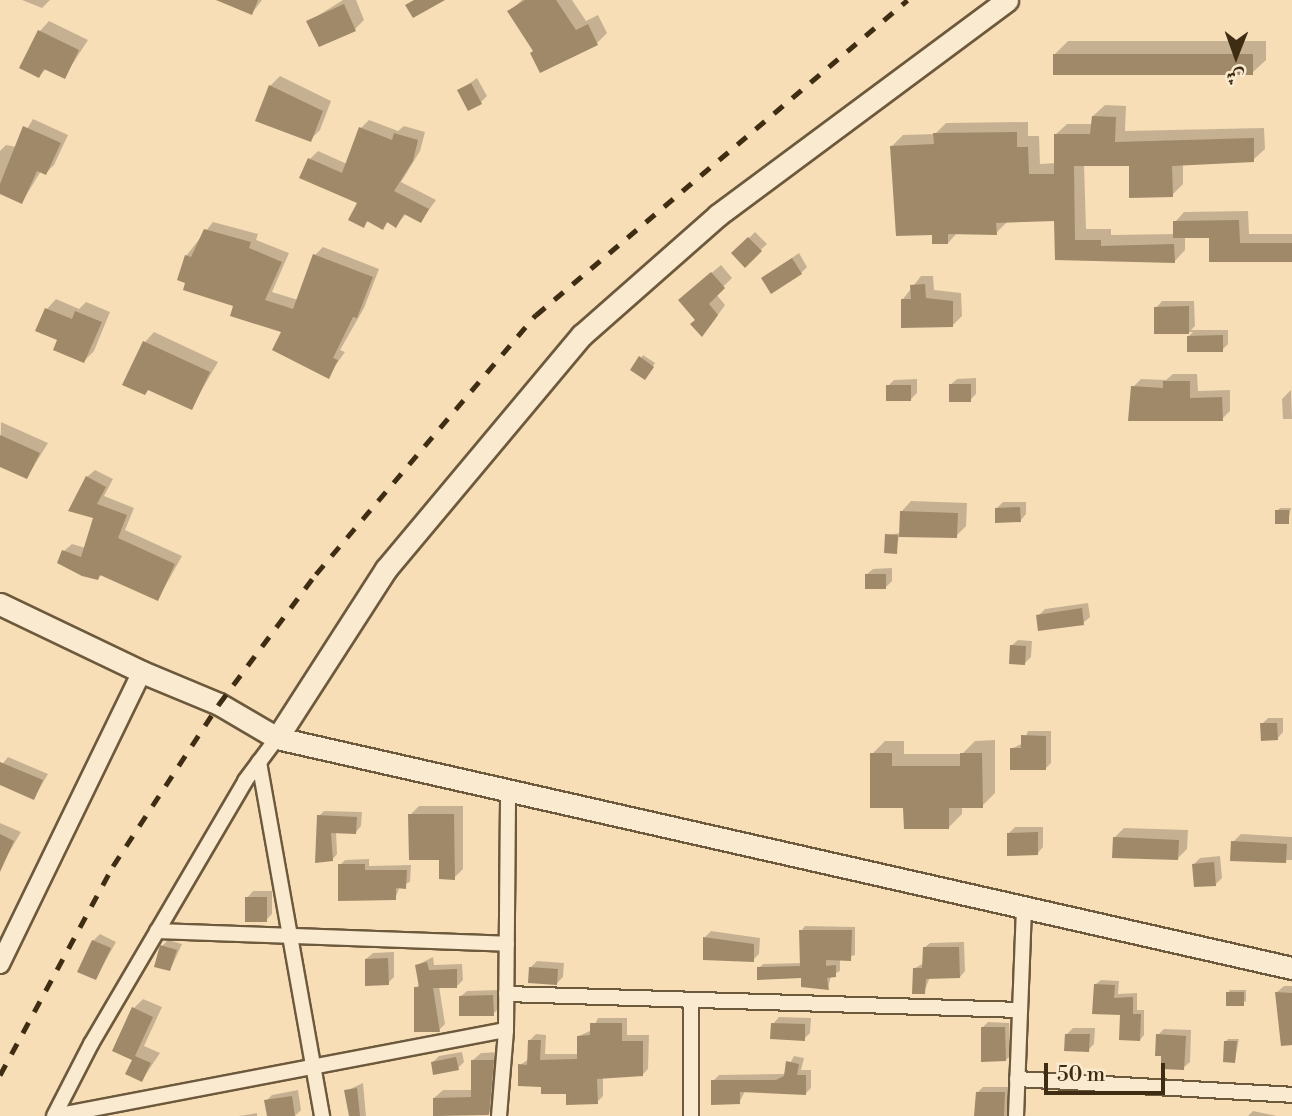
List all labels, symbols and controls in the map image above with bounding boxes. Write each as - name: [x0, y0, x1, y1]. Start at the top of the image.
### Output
- north arrow: [1201, 21, 1271, 91]
- text: ش: [1226, 65, 1245, 89]
- scale bar: [1047, 1050, 1168, 1094]
- text: 50 m: [1057, 1062, 1105, 1088]

